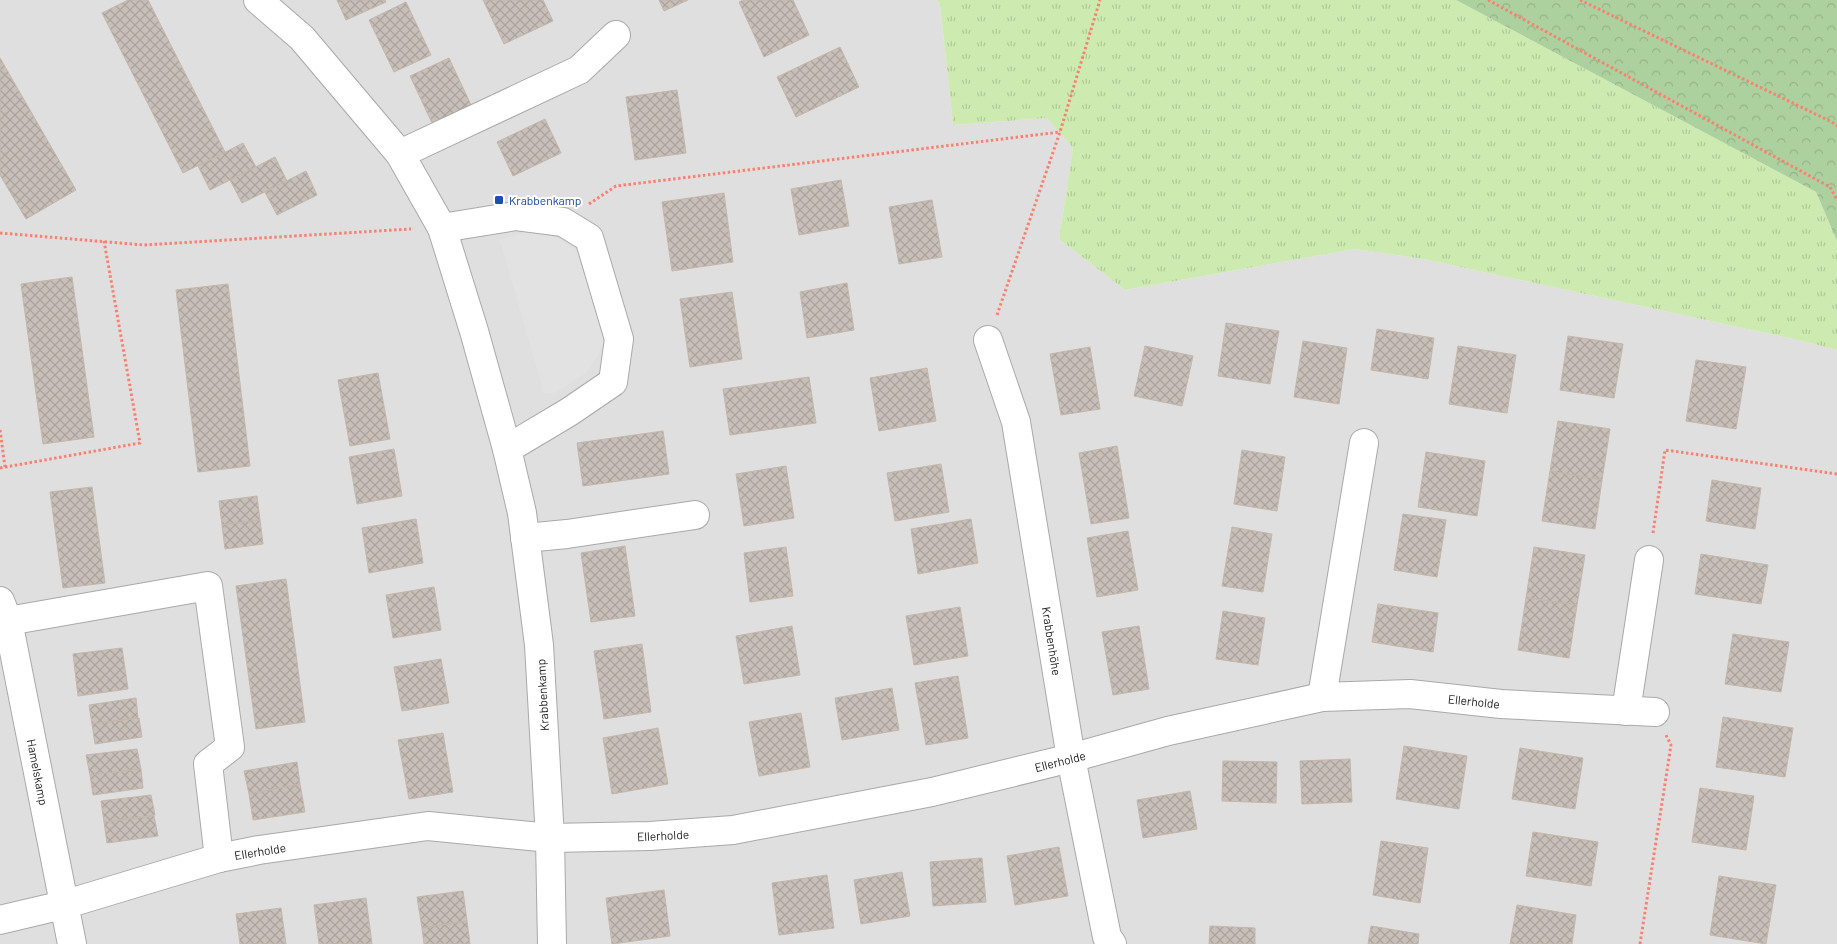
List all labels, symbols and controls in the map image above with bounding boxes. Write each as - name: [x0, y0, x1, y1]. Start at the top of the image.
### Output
- place label: Krabbenkamp: [509, 193, 581, 207]
- marker: Krabbenkamp: [493, 194, 505, 206]
- street label: Krabbenhöhe: [1040, 606, 1064, 676]
- street label: Krabbenkamp: [533, 659, 551, 731]
- street label: Ellerholde: [1447, 691, 1501, 711]
- street label: Hamelskamp: [25, 738, 51, 806]
- street label: Ellerholde: [1033, 748, 1087, 774]
- street label: Ellerholde: [637, 827, 689, 843]
- street label: Ellerholde: [233, 840, 287, 862]

